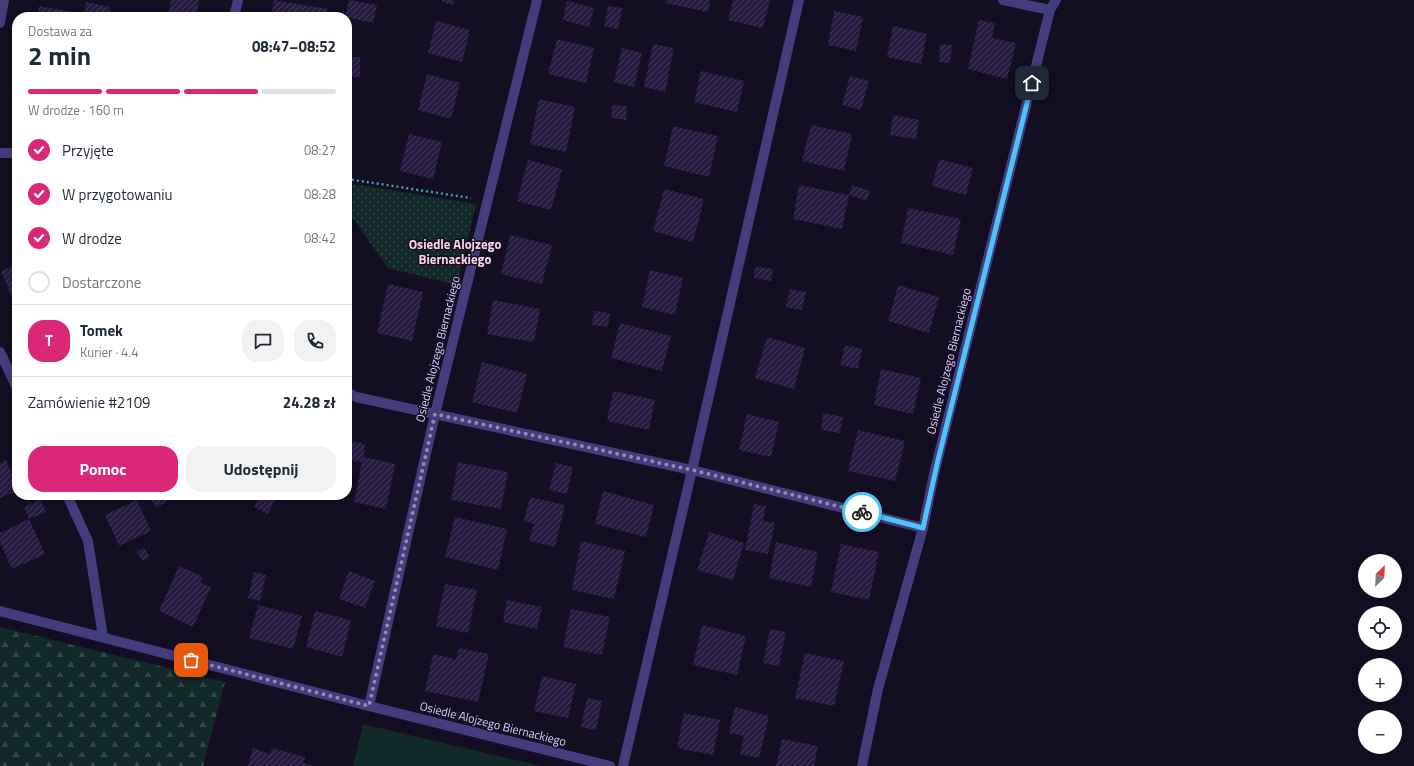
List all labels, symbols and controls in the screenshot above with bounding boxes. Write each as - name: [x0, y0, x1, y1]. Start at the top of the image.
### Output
- text: Dostawa za: [28, 21, 92, 41]
- text: 08:47–08:52: [252, 35, 336, 58]
- text: 2 min: [28, 36, 91, 75]
- pin: [1015, 66, 1049, 100]
- icon: home: [1021, 72, 1043, 94]
- text: W drodze · 160 m: [28, 100, 124, 120]
- icon: check: [28, 139, 50, 161]
- text: Przyjęte: [62, 139, 114, 162]
- text: 08:27: [304, 140, 336, 160]
- icon: check: [28, 183, 50, 205]
- text: W przygotowaniu: [62, 183, 172, 206]
- text: 08:28: [304, 184, 336, 204]
- icon: check: [28, 227, 50, 249]
- text: W drodze: [62, 227, 122, 250]
- text: 08:42: [304, 228, 336, 248]
- district label: Osiedle Alojzego Biernackiego: [409, 234, 501, 269]
- text: Dostarczone: [62, 271, 141, 294]
- street label: Osiedle Alojzego Biernackiego: [410, 274, 465, 424]
- street label: Osiedle Alojzego Biernackiego: [921, 286, 976, 436]
- text: Tomek: [80, 319, 123, 342]
- button: chat: [242, 320, 284, 362]
- button: phone: [294, 320, 336, 362]
- text: T: [45, 329, 53, 352]
- text: Kurier · 4.4: [80, 342, 138, 362]
- text: Zamówienie #2109: [28, 391, 150, 414]
- text: 24.28 zł: [283, 391, 336, 414]
- button: Pomoc: [28, 446, 178, 492]
- button: Udostępnij: [186, 446, 336, 492]
- courier: [842, 492, 882, 532]
- icon: bike: [851, 501, 873, 523]
- north arrow: [1358, 554, 1402, 598]
- map controls: [1358, 554, 1402, 754]
- button: locate: [1358, 606, 1402, 650]
- pin: [174, 643, 208, 677]
- icon: bag: [180, 649, 202, 671]
- button: +: [1358, 658, 1402, 702]
- street label: Osiedle Alojzego Biernackiego: [418, 696, 568, 751]
- button: −: [1358, 710, 1402, 754]

